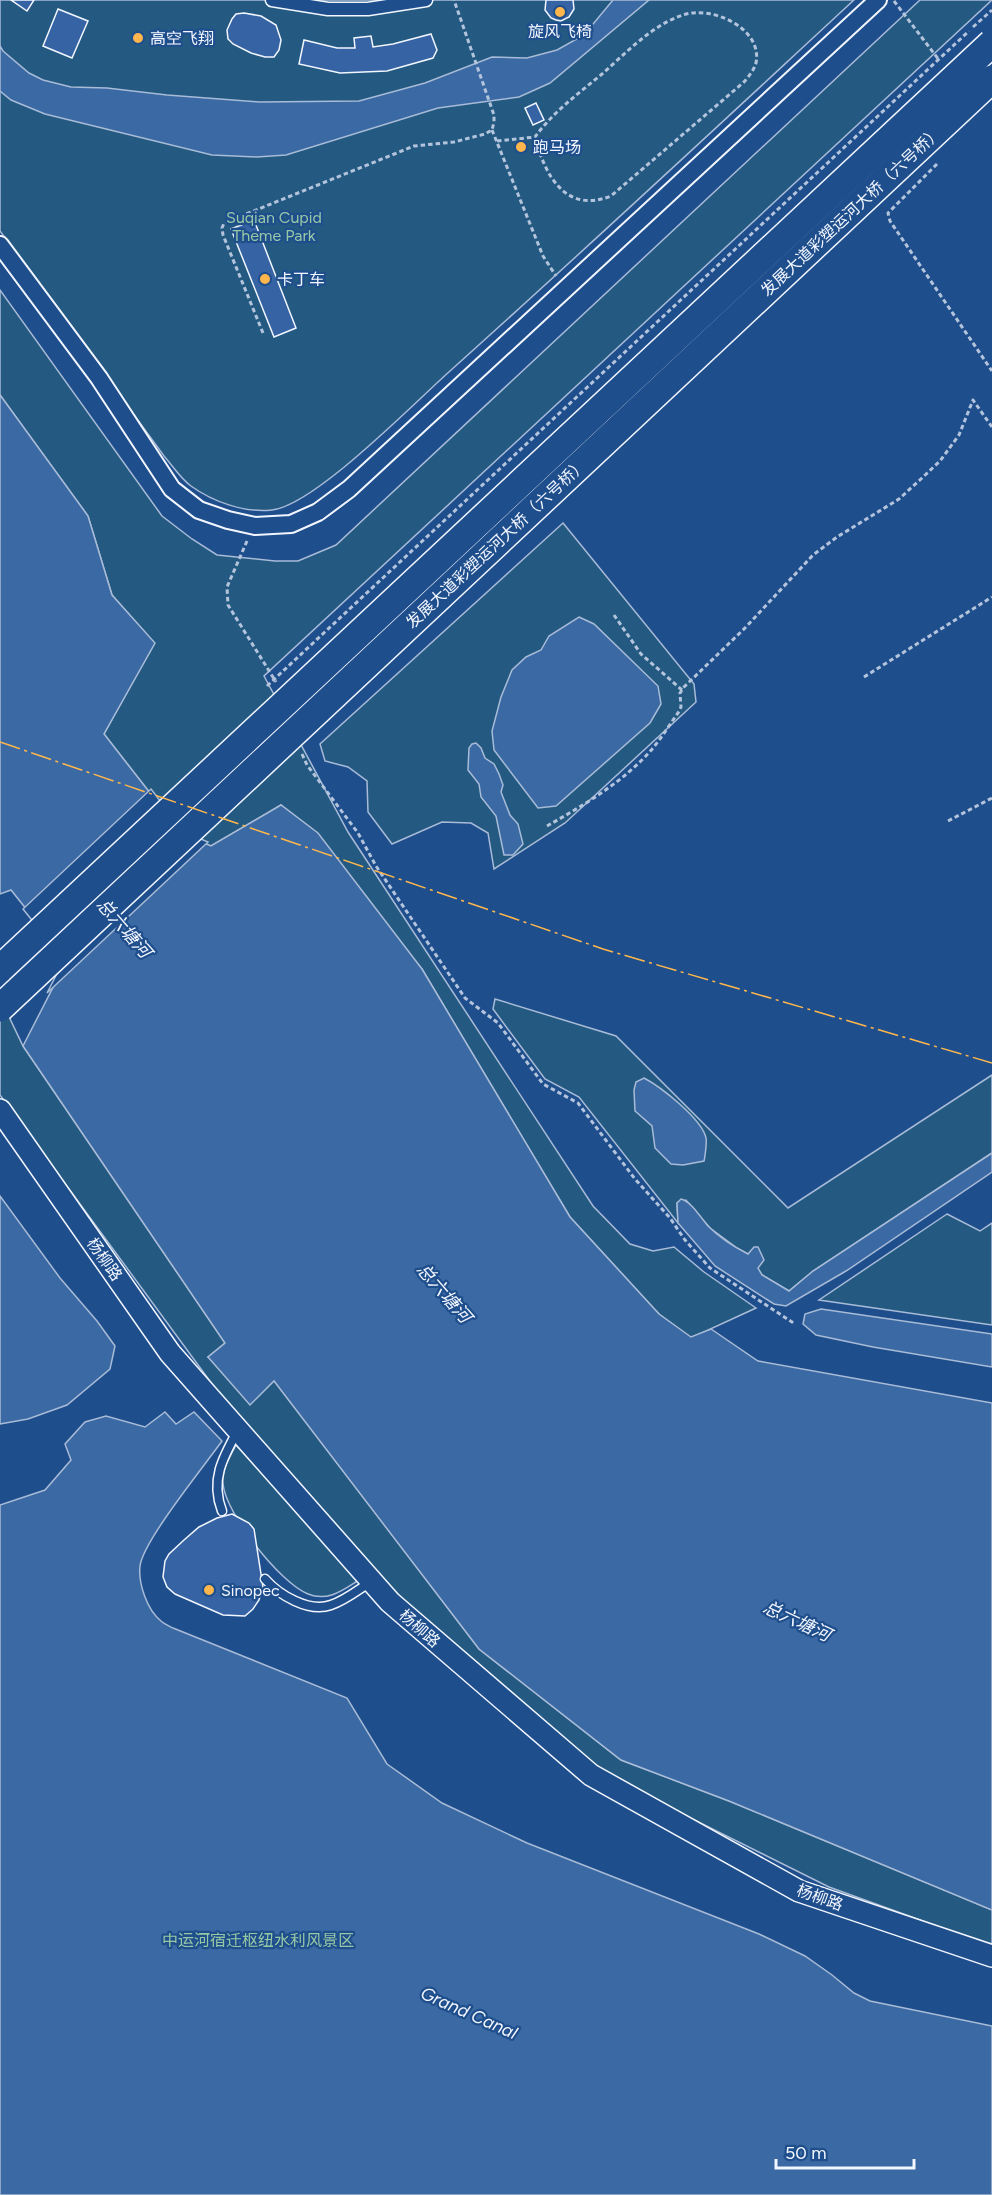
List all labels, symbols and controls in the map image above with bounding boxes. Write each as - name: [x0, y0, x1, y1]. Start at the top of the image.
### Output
- marker: 旋风飞椅: [553, 5, 567, 19]
- place label: 旋风飞椅: [528, 22, 592, 41]
- place label: 高空飞翔: [150, 29, 214, 48]
- marker: 高空飞翔: [131, 31, 145, 45]
- street label: 发展大道彩塑运河大桥（六号桥）: [757, 123, 946, 300]
- place label: 跑马场: [533, 138, 581, 157]
- marker: 跑马场: [514, 140, 528, 154]
- park label: Suqian Cupid Theme Park: [226, 208, 322, 245]
- place label: 卡丁车: [277, 270, 325, 289]
- marker: 卡丁车: [258, 272, 272, 286]
- street label: 发展大道彩塑运河大桥（六号桥）: [402, 455, 591, 632]
- water label: 总六塘河: [92, 894, 158, 965]
- street label: 杨柳路: [83, 1234, 126, 1284]
- water label: 总六塘河: [412, 1259, 478, 1330]
- place label: Sinopec: [221, 1581, 280, 1600]
- marker: Sinopec: [202, 1583, 216, 1597]
- water label: 总六塘河: [760, 1596, 837, 1647]
- street label: 杨柳路: [395, 1605, 444, 1651]
- street label: 杨柳路: [794, 1880, 846, 1915]
- park label: 中运河宿迁枢纽水利风景区: [162, 1931, 354, 1950]
- water label: Grand Canal: [417, 1982, 522, 2045]
- scale bar: [776, 2132, 914, 2170]
- text: 50 m: [785, 2142, 827, 2164]

